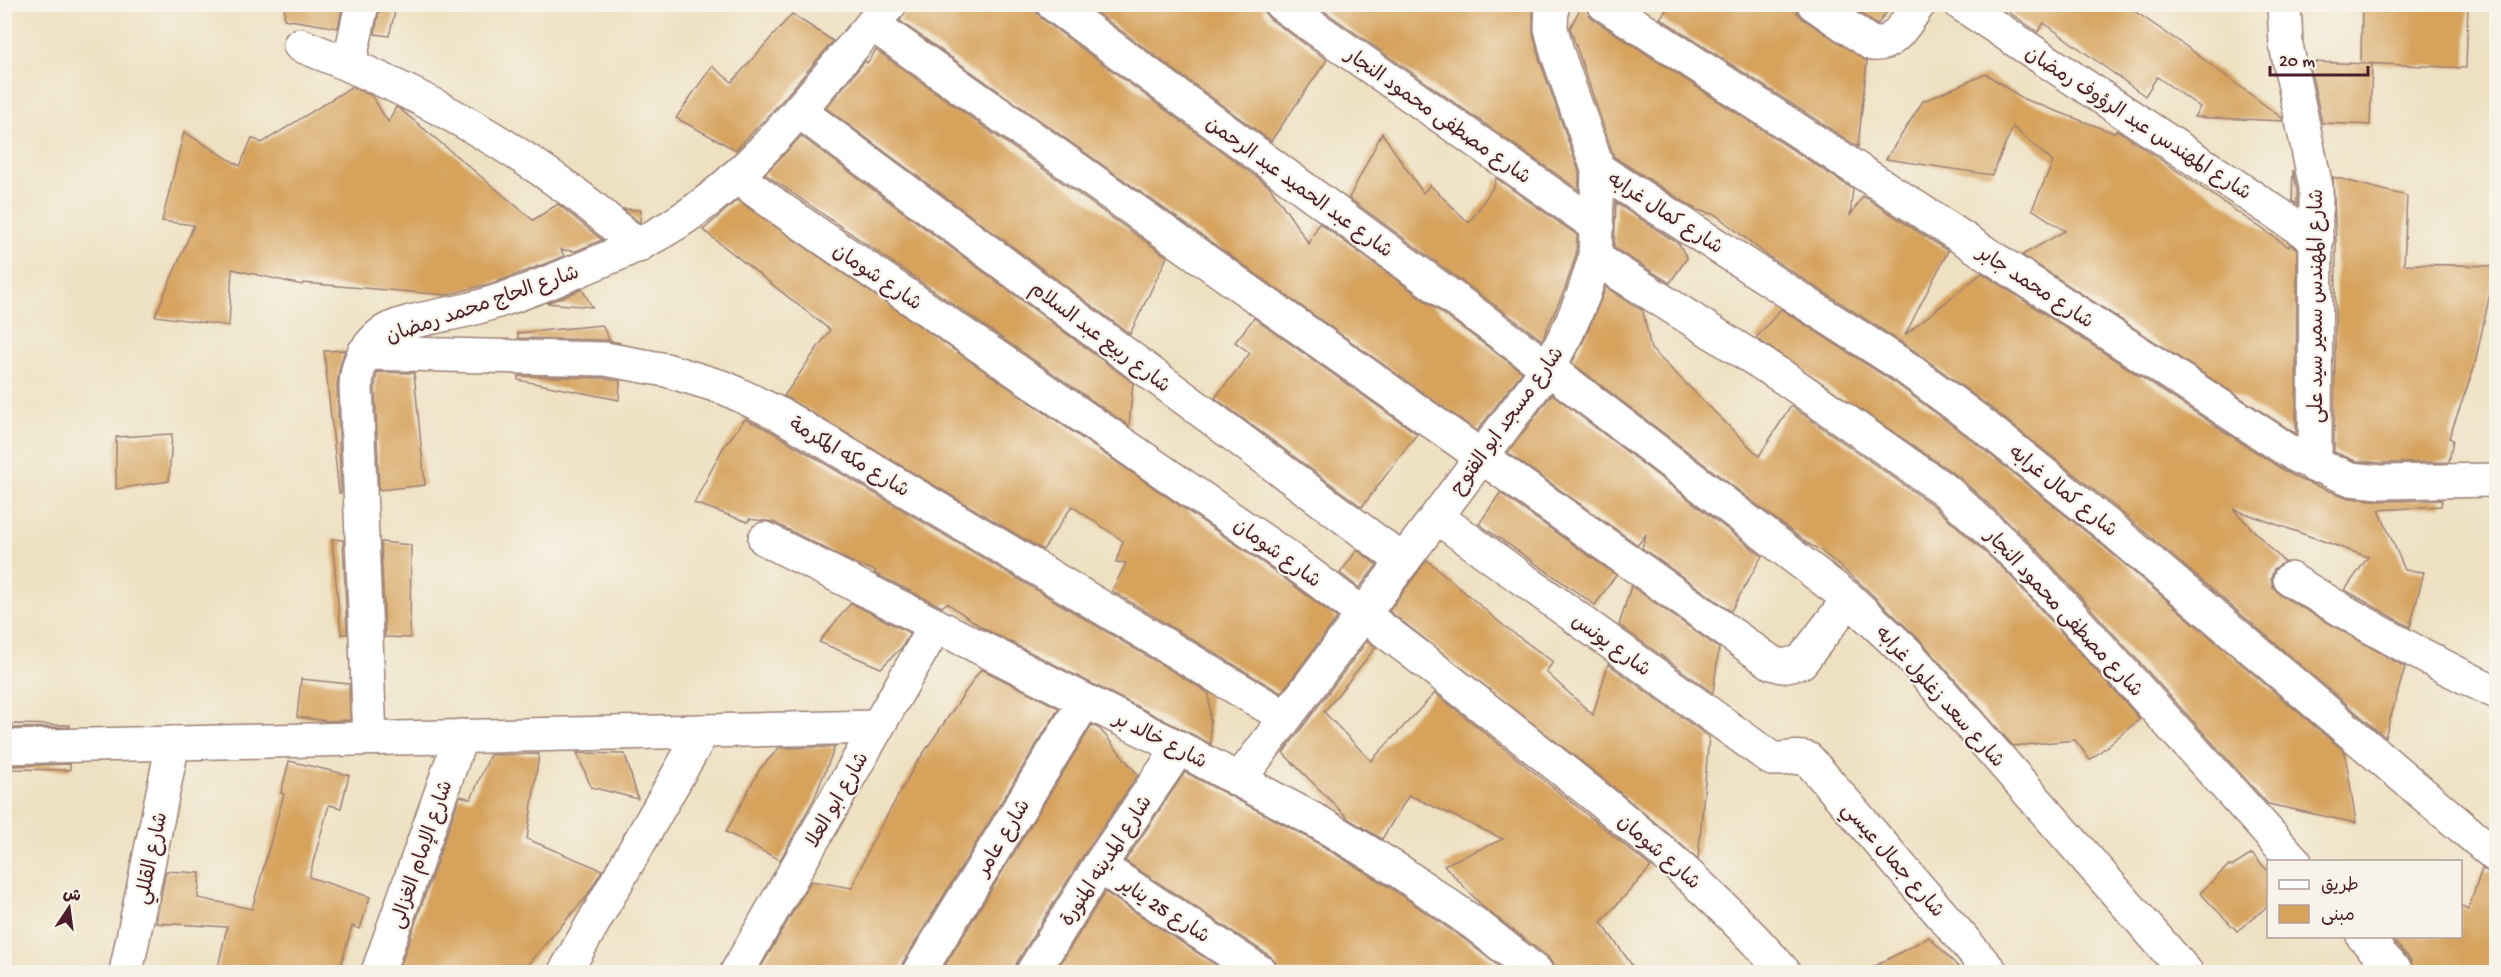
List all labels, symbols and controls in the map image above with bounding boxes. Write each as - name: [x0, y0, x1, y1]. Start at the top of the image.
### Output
- scale bar: [2270, 39, 2368, 77]
- street label: شارع المهندس عبد الرؤوف رمضان: [2020, 42, 2255, 207]
- street label: شارع مصطفى محمود النجار: [1338, 43, 1535, 191]
- text: 20 m: [2279, 52, 2315, 73]
- street label: شارع عبد الحميد عبد الرحمن: [1200, 112, 1397, 264]
- street label: شارع كمال غرابه: [1602, 168, 1727, 261]
- street label: شارع المهندس سمير سيد على: [2306, 189, 2330, 423]
- street label: شارع شومان: [827, 240, 925, 317]
- street label: شارع محمد جابر: [1970, 241, 2097, 335]
- street label: شارع الحاج محمد رمضان: [383, 262, 583, 350]
- street label: شارع ربيع عبد السلام: [1024, 278, 1174, 399]
- street label: شارع مسجد ابو الفتوح: [1447, 343, 1570, 501]
- street label: شارع مكه المكرمة: [784, 413, 913, 504]
- street label: شارع كمال غرابه: [2003, 441, 2121, 543]
- street label: شارع شومان: [1228, 515, 1325, 594]
- street label: شارع مصطفى محمود النجار: [1977, 524, 2147, 703]
- street label: شارع يونس: [1566, 610, 1654, 683]
- street label: شارع سعد زغلول غرابه: [1869, 622, 2009, 774]
- street label: شارع خالد بر: [1107, 707, 1210, 775]
- street label: شارع ابو العلا: [802, 749, 876, 852]
- street label: شارع الإمام الغزالى: [386, 778, 459, 932]
- street label: شارع المدينه المنورة: [1056, 792, 1159, 931]
- street label: شارع عامر: [971, 796, 1037, 883]
- street label: شارع جمال عيسي: [1833, 799, 1948, 925]
- street label: شارع القللي: [131, 810, 177, 908]
- street label: شارع شومان: [1612, 811, 1705, 896]
- legend: [2267, 860, 2462, 938]
- street label: شارع 25 يناير: [1111, 872, 1214, 950]
- text: طريق: [2321, 876, 2359, 897]
- north arrow: [39, 878, 99, 938]
- text: ش: [61, 886, 82, 908]
- text: مبنى: [2321, 906, 2355, 927]

